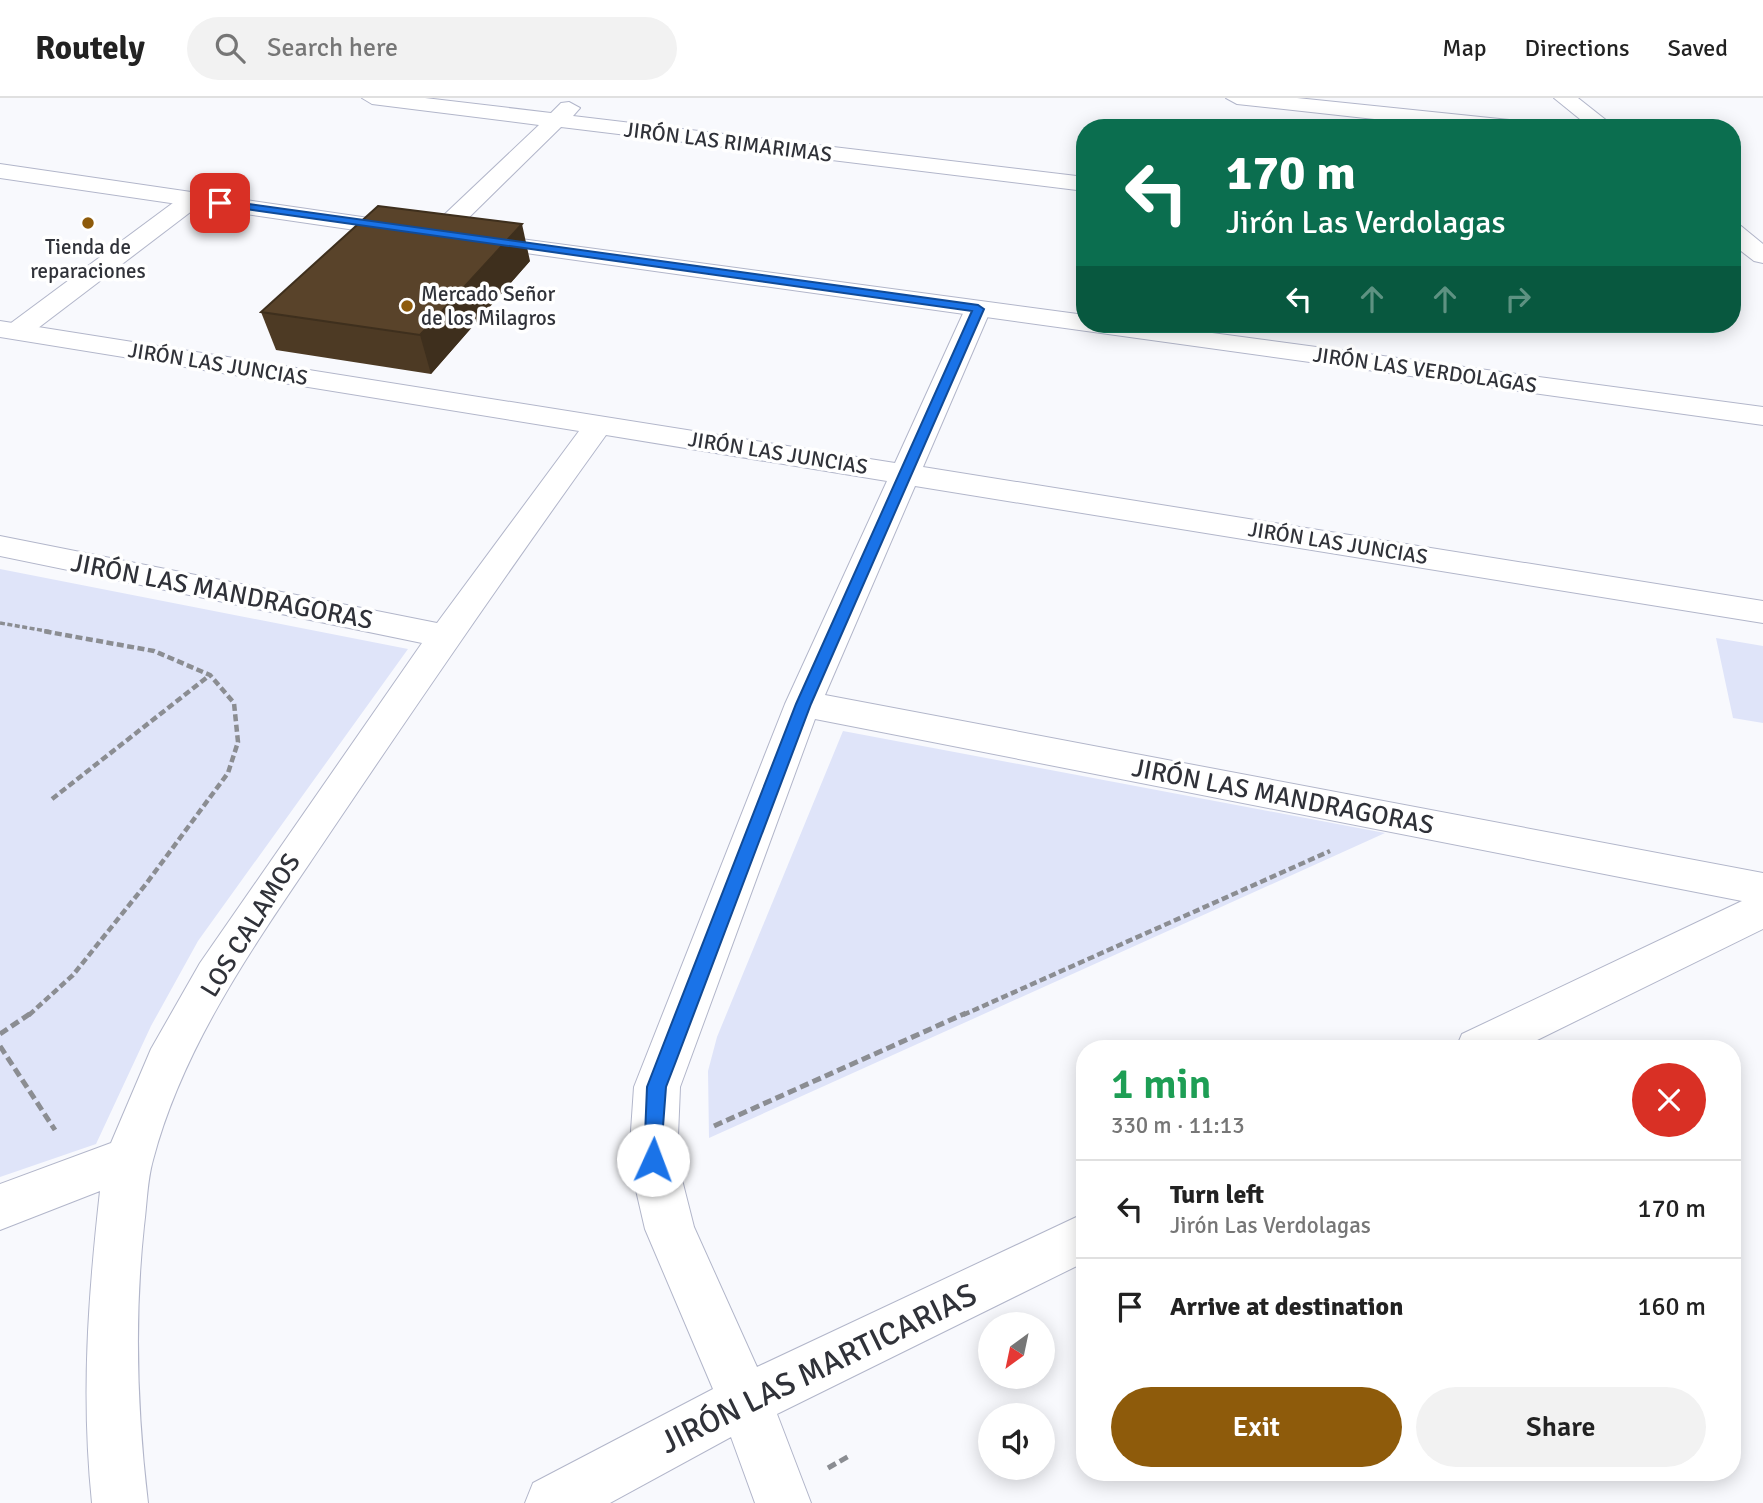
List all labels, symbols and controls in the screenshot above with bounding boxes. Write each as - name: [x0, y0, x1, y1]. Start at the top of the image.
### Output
- search box: [187, 17, 677, 80]
- text: Routely: [35, 28, 145, 69]
- icon: search: [211, 29, 249, 67]
- text: Search here: [267, 32, 398, 64]
- text: Map: [1442, 33, 1487, 63]
- text: Directions: [1525, 33, 1630, 63]
- text: Saved: [1668, 33, 1728, 63]
- street label: JIRÓN LAS RIMARIMAS: [623, 116, 833, 168]
- text: 170 m: [1226, 143, 1356, 203]
- icon: left: [1111, 147, 1202, 238]
- pin: [190, 173, 250, 233]
- icon: arrive: [201, 184, 239, 222]
- text: Jirón Las Verdolagas: [1226, 203, 1506, 242]
- marker: Tienda de reparaciones: [80, 215, 96, 231]
- place label: Tienda de reparaciones: [30, 234, 146, 284]
- icon: left: [1280, 280, 1318, 318]
- icon: ahead: [1353, 280, 1391, 318]
- icon: ahead: [1426, 280, 1464, 318]
- icon: right: [1499, 280, 1537, 318]
- place label: Mercado Señor de los Milagros: [421, 281, 556, 331]
- marker: Mercado Señor de los Milagros: [399, 298, 415, 314]
- street label: JIRÓN LAS JUNCIAS: [126, 337, 310, 391]
- street label: JIRÓN LAS VERDOLAGAS: [1311, 341, 1539, 399]
- street label: JIRÓN LAS JUNCIAS: [686, 426, 870, 480]
- street label: JIRÓN LAS JUNCIAS: [1246, 516, 1430, 570]
- street label: JIRÓN LAS MANDRAGORAS: [68, 547, 375, 637]
- street label: JIRÓN LAS MANDRAGORAS: [1129, 752, 1436, 842]
- street label: LOS CALAMOS: [194, 848, 308, 1003]
- text: 1 min: [1111, 1059, 1212, 1110]
- button: close: [1632, 1063, 1706, 1137]
- text: 330 m · 11:13: [1111, 1111, 1245, 1140]
- position arrow: [616, 1123, 690, 1197]
- text: Turn left: [1170, 1179, 1264, 1211]
- icon: left: [1111, 1190, 1149, 1228]
- text: 170 m: [1637, 1193, 1706, 1225]
- text: Jirón Las Verdolagas: [1170, 1211, 1371, 1240]
- street label: JIRÓN LAS MARTICARIAS: [654, 1275, 983, 1462]
- icon: arrive: [1111, 1288, 1149, 1326]
- text: Arrive at destination: [1170, 1291, 1403, 1323]
- text: 160 m: [1637, 1291, 1706, 1323]
- north arrow: [978, 1312, 1055, 1390]
- map controls: [978, 1312, 1055, 1480]
- button: Exit: [1111, 1387, 1402, 1467]
- button: Share: [1416, 1387, 1706, 1467]
- button: sound: [978, 1403, 1055, 1480]

